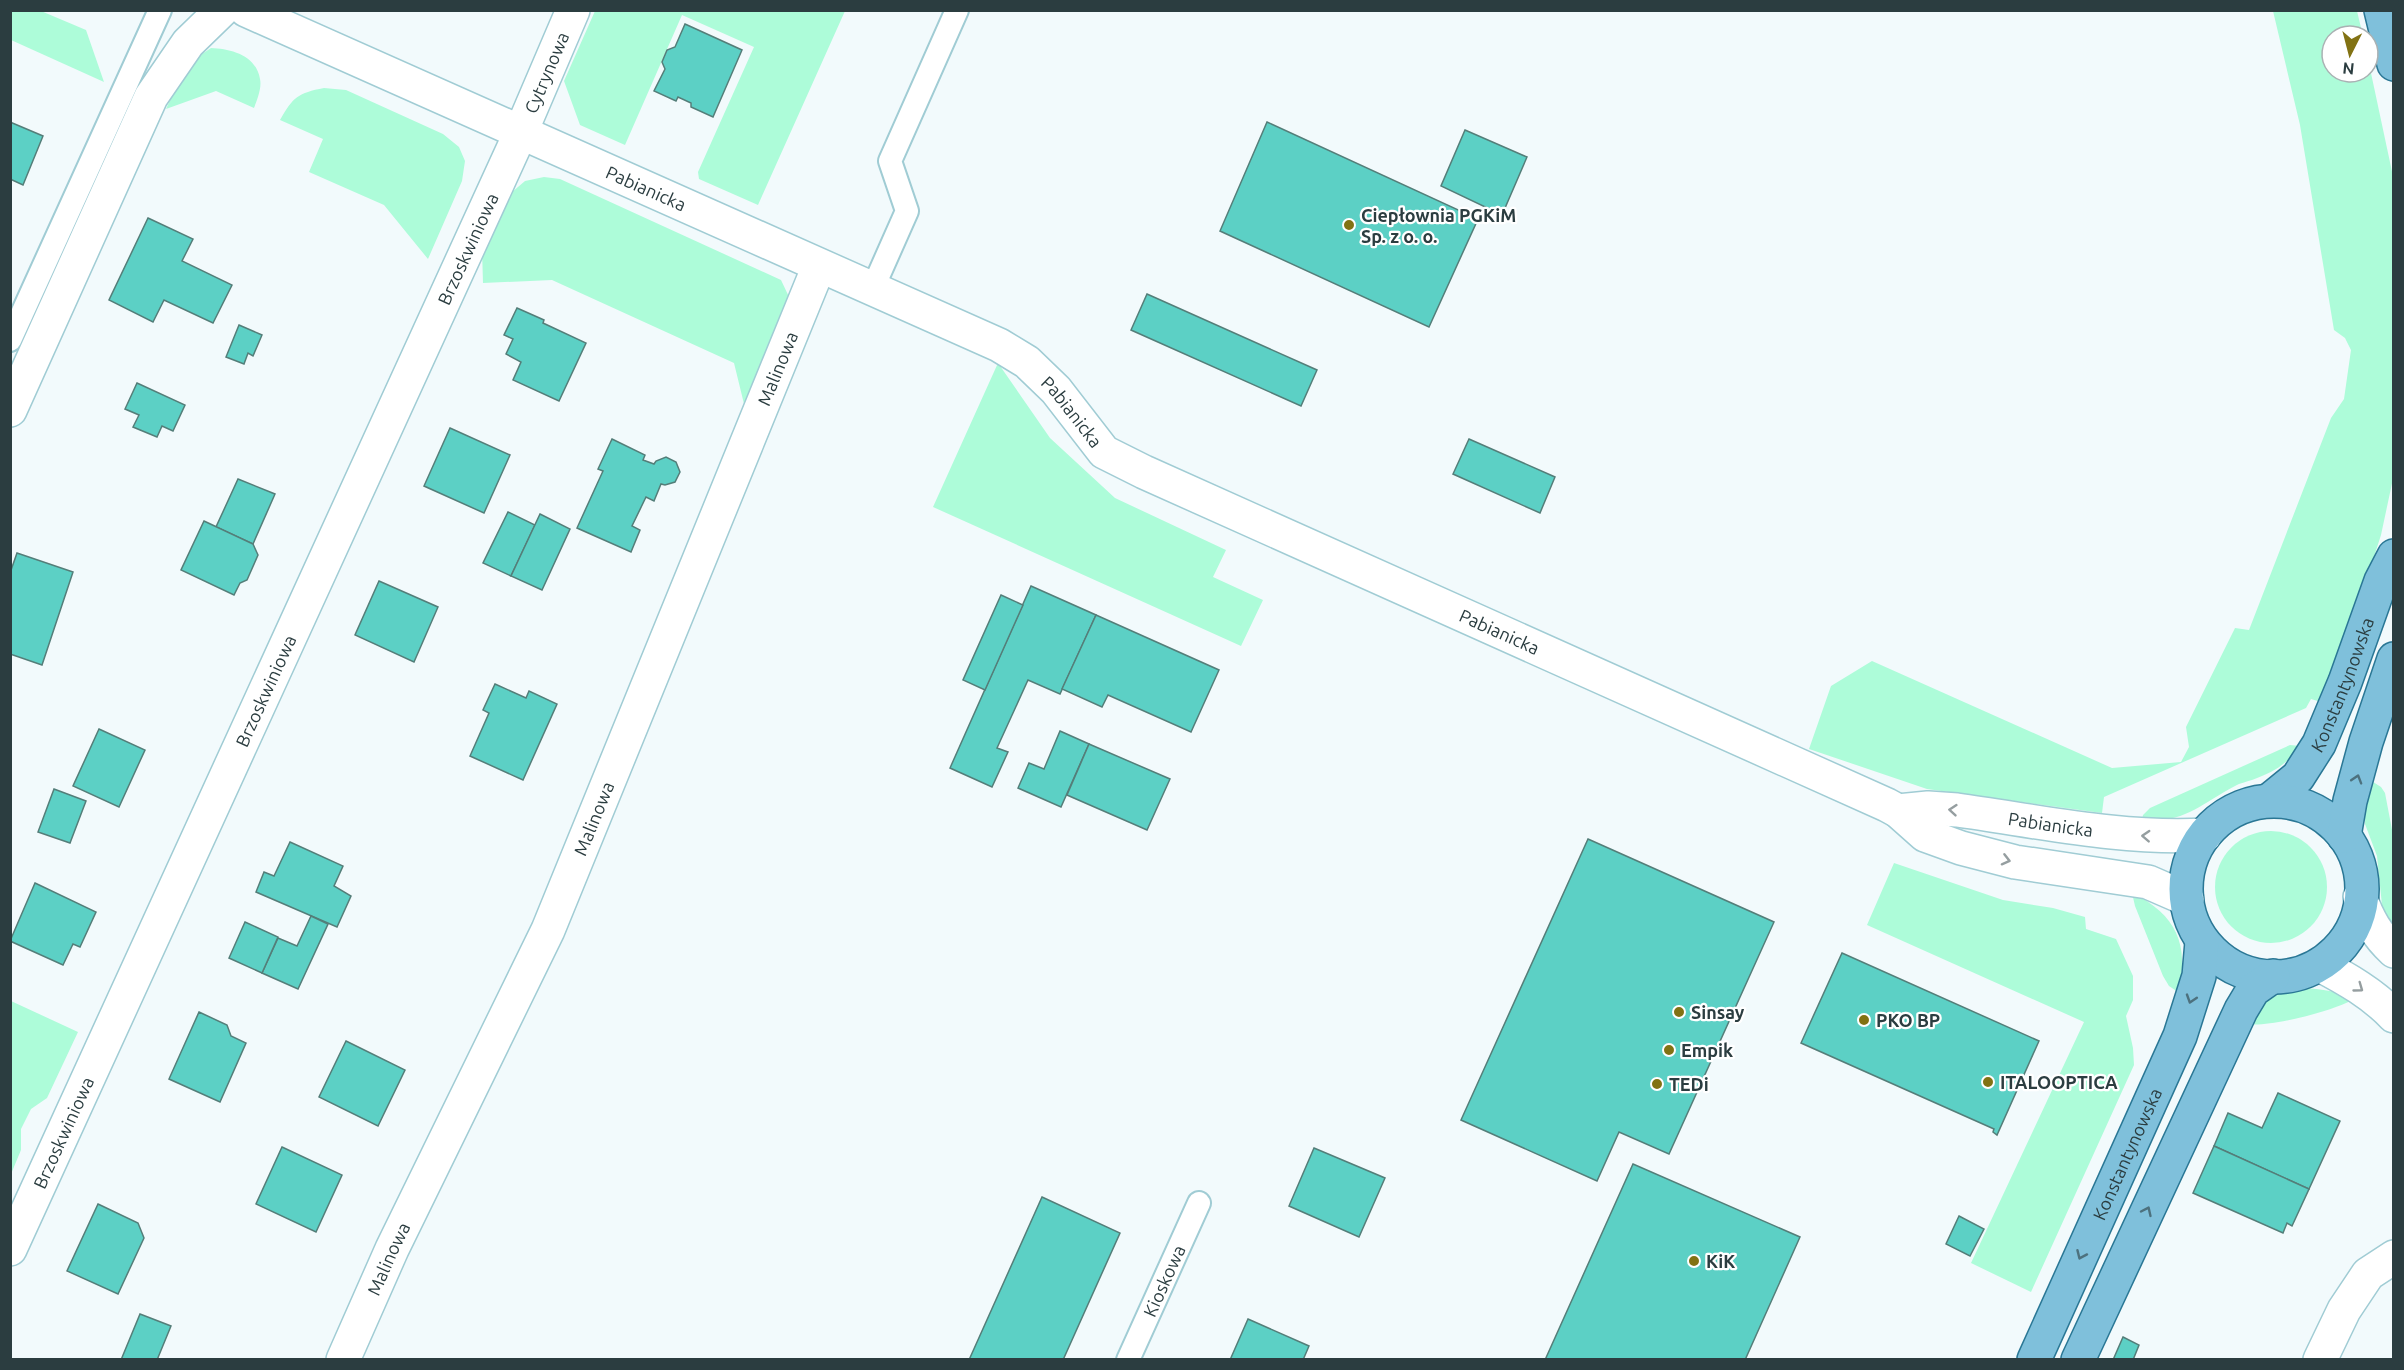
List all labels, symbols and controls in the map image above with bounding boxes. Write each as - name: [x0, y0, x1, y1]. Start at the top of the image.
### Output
- north arrow: [2320, 24, 2380, 84]
- street label: Cytrynowa: [520, 29, 573, 116]
- text: N: [2342, 59, 2355, 78]
- street label: Pabianicka: [603, 162, 689, 215]
- street label: Brzoskwiniowa: [433, 190, 502, 308]
- place label: Ciepłownia PGKiM Sp. z o. o.: [1361, 205, 1516, 246]
- marker: Ciepłownia PGKiM Sp. z o. o.: [1342, 218, 1356, 232]
- street label: Malinowa: [753, 329, 801, 408]
- street label: Pabianicka: [1038, 372, 1106, 451]
- street label: Pabianicka: [1457, 605, 1543, 658]
- street label: Konstantynowska: [2307, 614, 2377, 756]
- street label: Brzoskwiniowa: [231, 632, 300, 750]
- one-way arrow: [2350, 774, 2362, 785]
- street label: Malinowa: [570, 778, 618, 858]
- one-way arrow: [1949, 804, 1958, 817]
- street label: Pabianicka: [2007, 808, 2094, 840]
- one-way arrow: [2142, 829, 2151, 842]
- one-way arrow: [2001, 853, 2011, 866]
- one-way arrow: [2353, 980, 2364, 991]
- one-way arrow: [2186, 993, 2199, 1004]
- place label: Sinsay: [1691, 1002, 1745, 1022]
- marker: Sinsay: [1672, 1005, 1686, 1019]
- place label: PKO BP: [1876, 1010, 1940, 1030]
- marker: PKO BP: [1857, 1013, 1871, 1027]
- place label: Empik: [1681, 1040, 1733, 1060]
- marker: Empik: [1662, 1043, 1676, 1057]
- place label: ITALOOPTICA: [2000, 1072, 2118, 1092]
- street label: Brzoskwiniowa: [29, 1074, 97, 1192]
- place label: TEDi: [1669, 1074, 1709, 1094]
- marker: ITALOOPTICA: [1981, 1075, 1995, 1089]
- marker: TEDi: [1650, 1077, 1664, 1091]
- street label: Konstantynowska: [2088, 1085, 2165, 1223]
- one-way arrow: [2140, 1207, 2152, 1218]
- street label: Malinowa: [363, 1219, 414, 1298]
- street label: Kioskowa: [1139, 1242, 1189, 1320]
- one-way arrow: [2076, 1249, 2088, 1260]
- place label: KiK: [1706, 1251, 1735, 1271]
- marker: KiK: [1687, 1254, 1701, 1268]

